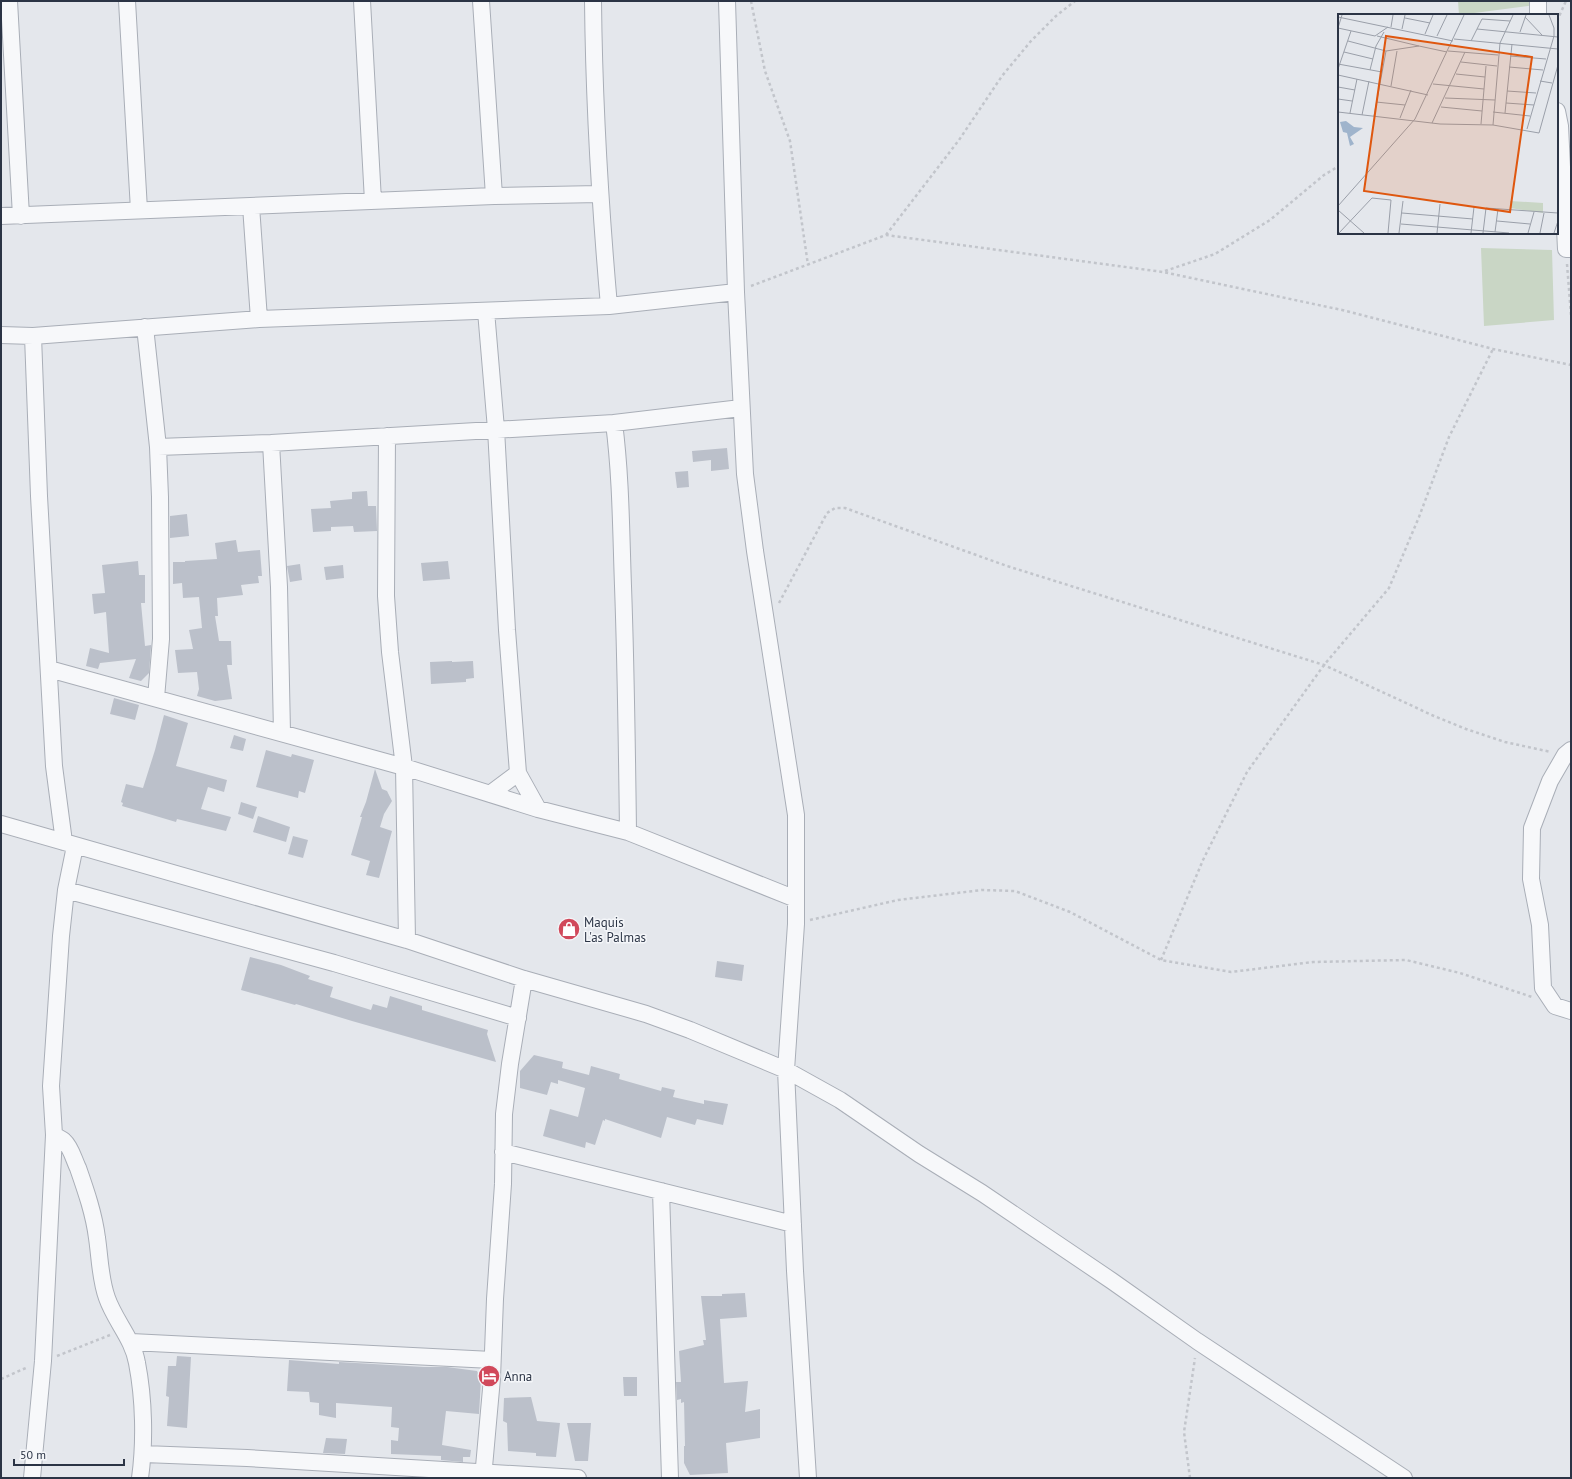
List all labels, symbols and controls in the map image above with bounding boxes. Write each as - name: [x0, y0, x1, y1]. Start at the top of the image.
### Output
- inset map: [1338, 14, 1558, 234]
- place label: Maquis L'as Palmas: [584, 914, 646, 946]
- shop icon: Maquis L'as Palmas: [556, 916, 582, 942]
- hotel icon: Anna: [476, 1363, 502, 1389]
- place label: Anna: [504, 1368, 532, 1385]
- scale bar: [14, 1441, 124, 1467]
- text: 50 m: [20, 1447, 46, 1462]

